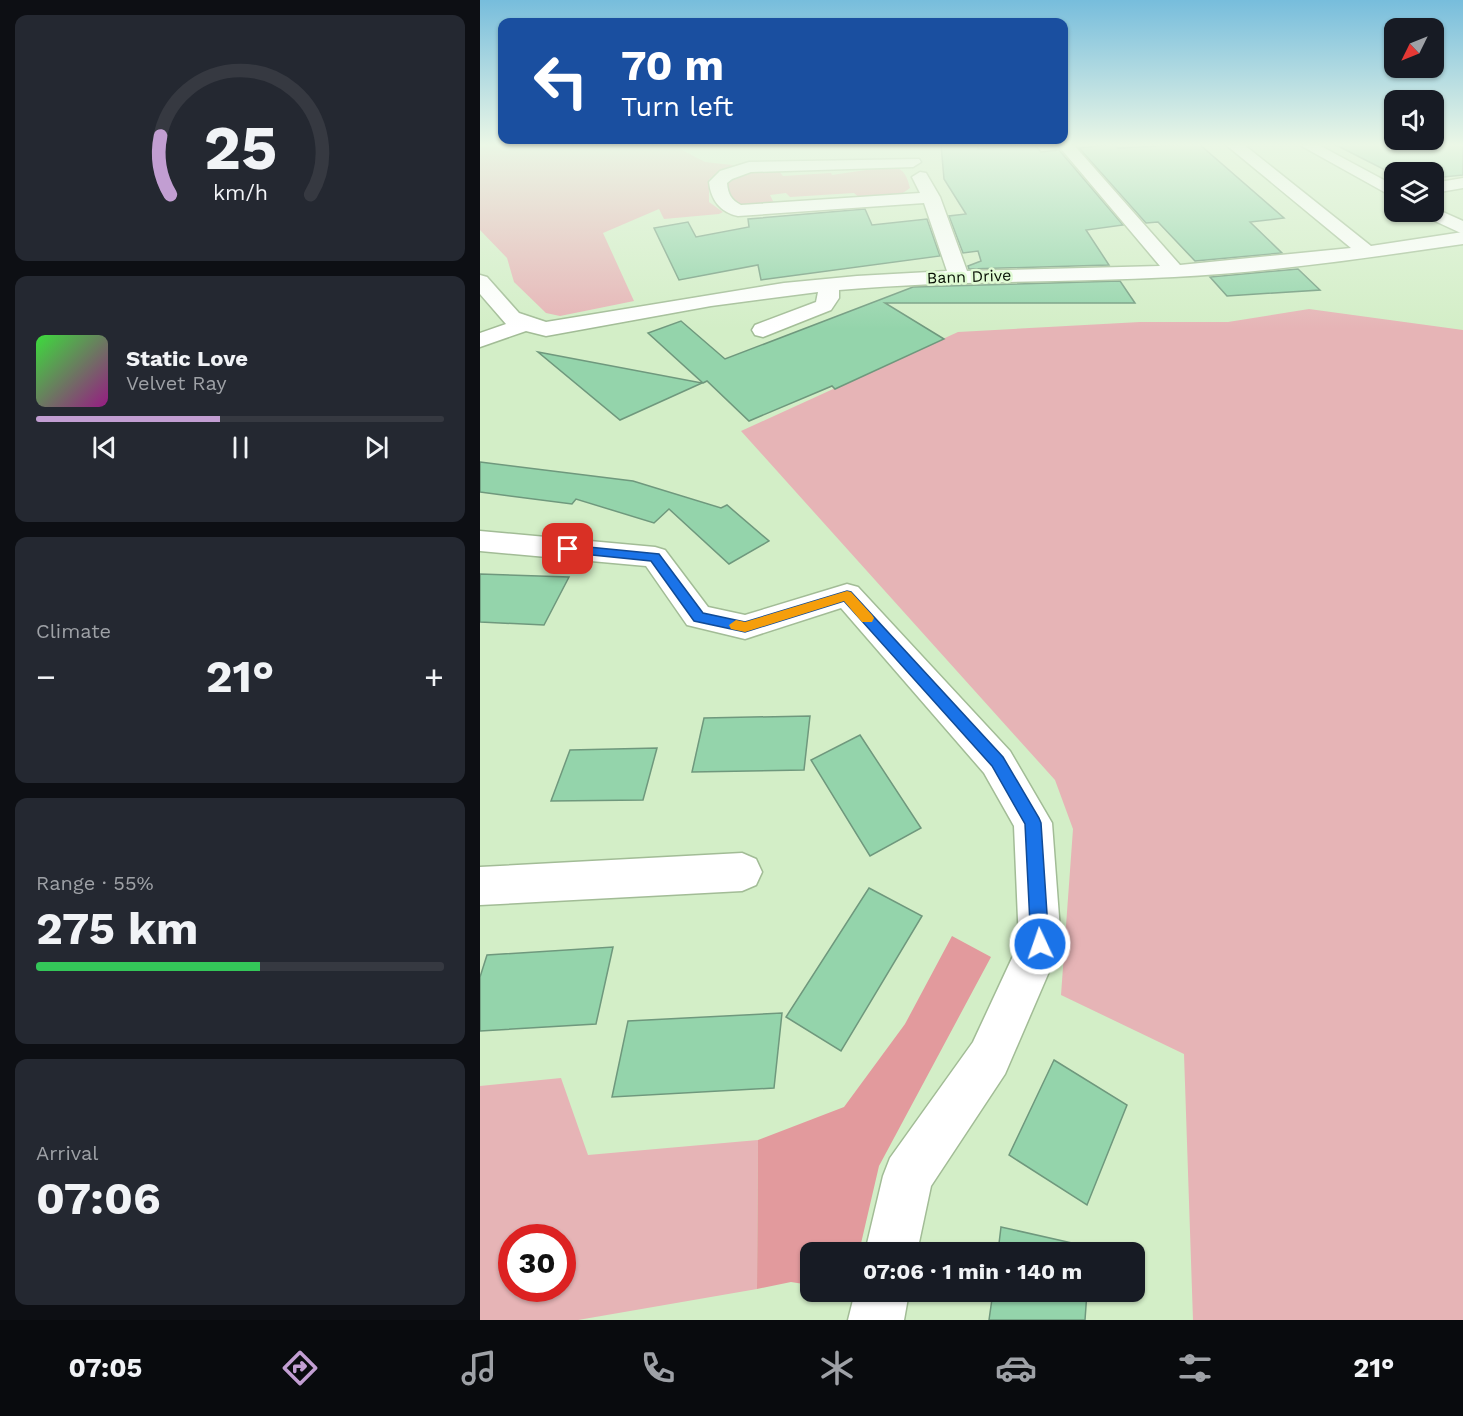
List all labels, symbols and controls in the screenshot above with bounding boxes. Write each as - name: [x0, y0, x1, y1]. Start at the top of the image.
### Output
- north arrow: [1384, 18, 1444, 78]
- map controls: [1384, 18, 1444, 222]
- text: 70 m: [621, 41, 724, 90]
- icon: left: [522, 42, 600, 120]
- button: sound: [1384, 90, 1444, 150]
- text: Turn left: [621, 91, 733, 123]
- text: 25: [203, 111, 277, 184]
- button: layers: [1384, 162, 1444, 222]
- text: km/h: [212, 180, 268, 205]
- street label: Bann Drive: [926, 266, 1012, 287]
- text: Static Love: [126, 346, 248, 371]
- text: Velvet Ray: [126, 371, 227, 395]
- icon: previous: [88, 431, 121, 464]
- icon: pause: [224, 431, 257, 464]
- icon: next: [360, 431, 393, 464]
- pin: [542, 523, 593, 574]
- icon: arrive: [551, 532, 584, 565]
- text: Climate: [36, 619, 111, 643]
- text: 21°: [206, 650, 274, 703]
- text: −: [36, 657, 56, 696]
- text: +: [424, 657, 444, 696]
- text: Range · 55%: [36, 871, 154, 895]
- text: 275 km: [36, 902, 198, 955]
- position arrow: [1008, 912, 1072, 976]
- text: Arrival: [36, 1141, 98, 1165]
- text: 07:06: [36, 1172, 161, 1225]
- speed limit sign: 30: [498, 1224, 576, 1302]
- text: 07:06 · 1 min · 140 m: [863, 1259, 1082, 1284]
- icon: directions: [279, 1347, 321, 1389]
- icon: music: [458, 1347, 500, 1389]
- icon: phone: [637, 1347, 679, 1389]
- icon: climate: [816, 1347, 858, 1389]
- icon: car: [995, 1347, 1037, 1389]
- icon: filters: [1174, 1347, 1216, 1389]
- text: 07:05: [69, 1352, 142, 1384]
- text: 21°: [1353, 1352, 1394, 1384]

